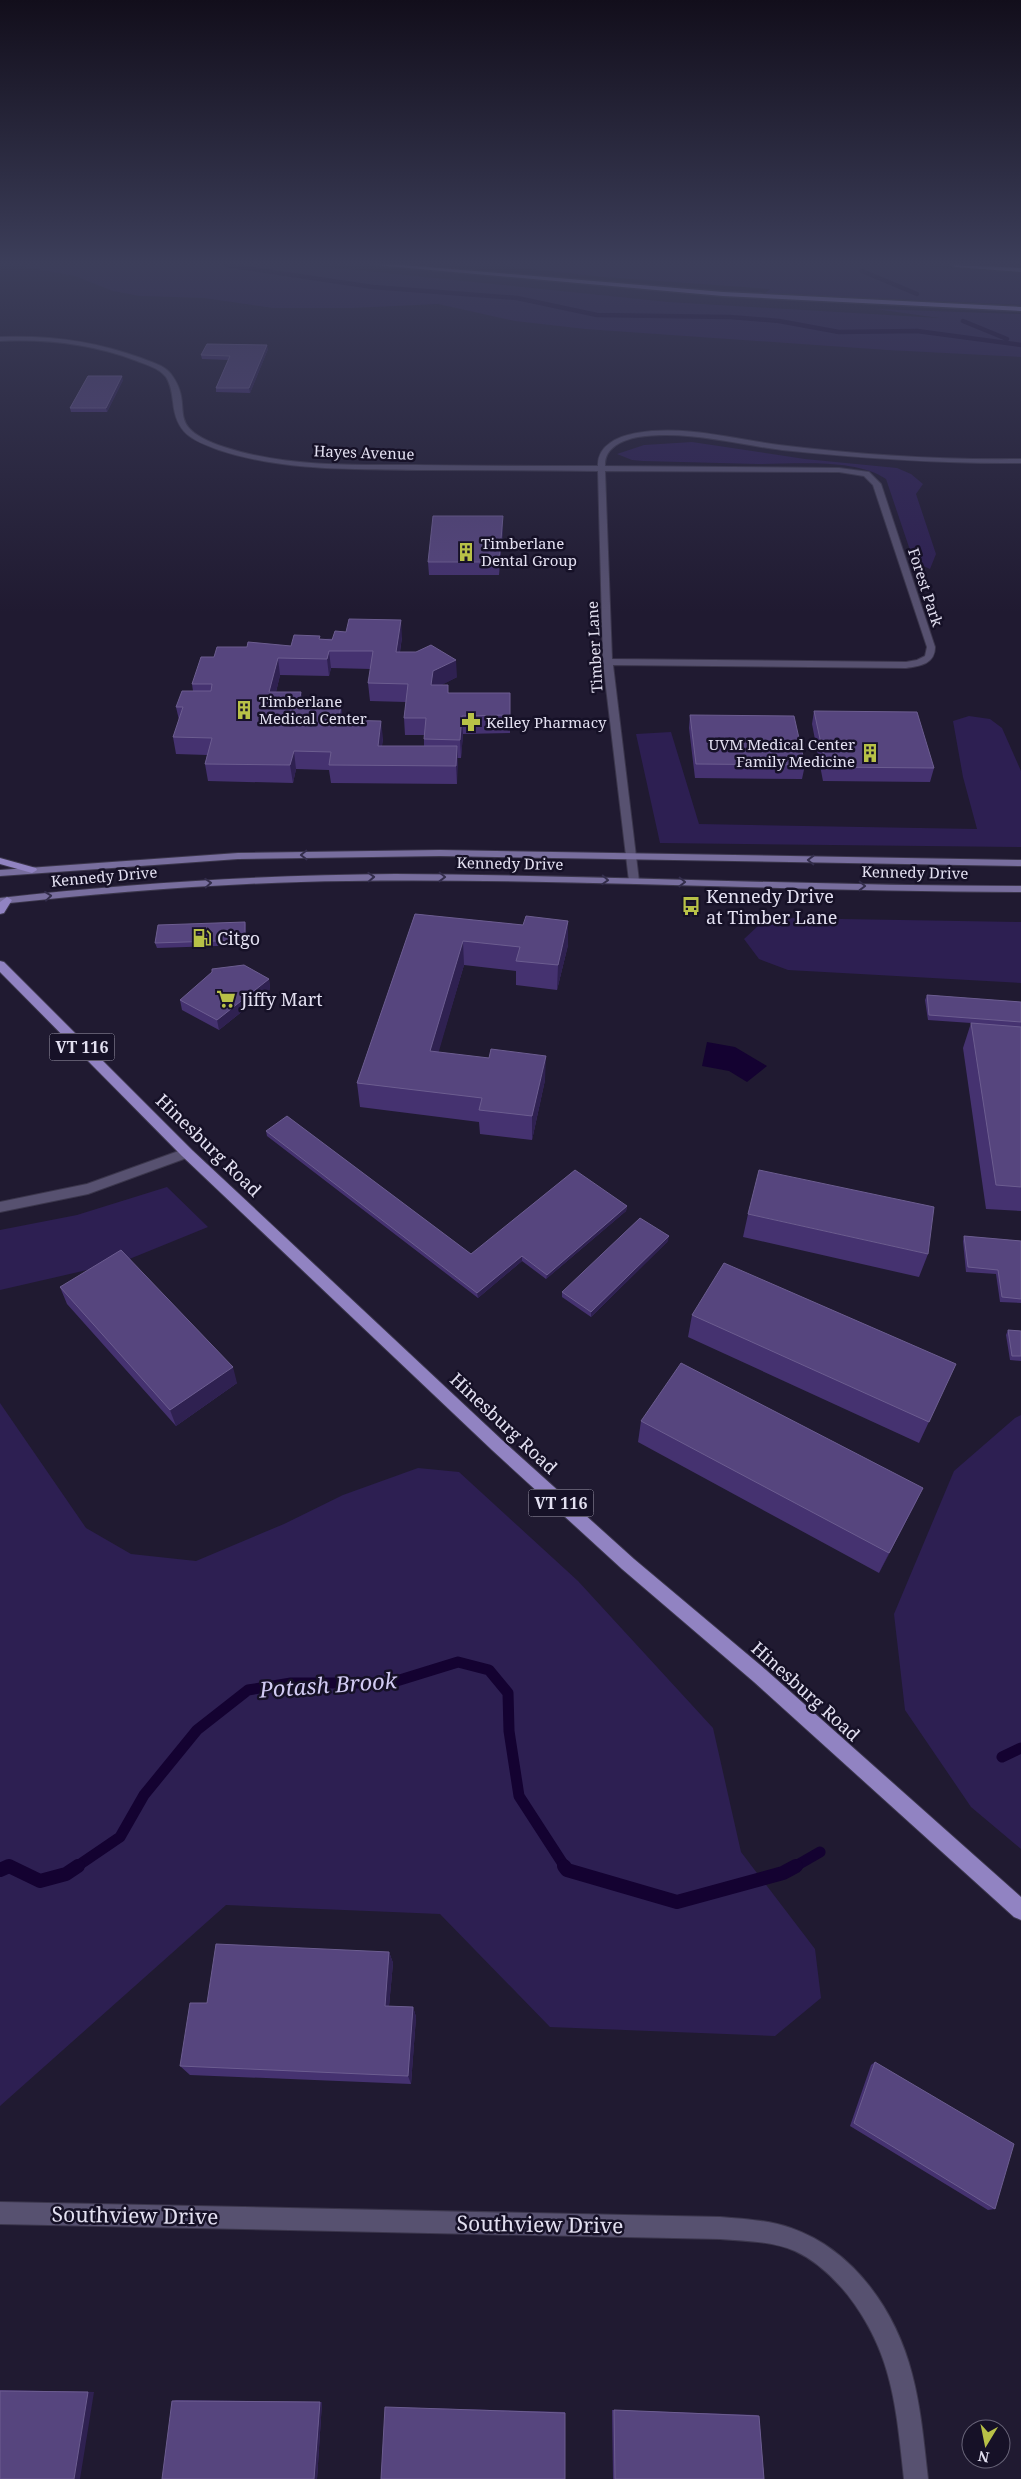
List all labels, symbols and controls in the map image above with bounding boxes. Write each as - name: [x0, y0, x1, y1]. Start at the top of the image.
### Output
- street label: Hayes Avenue: [313, 440, 415, 464]
- place label: Timberlane Dental Group: [481, 533, 577, 570]
- building icon: Timberlane Dental Group: [455, 541, 477, 563]
- street label: Forest Park: [904, 545, 948, 629]
- street label: Timber Lane: [582, 601, 606, 693]
- place label: Timberlane Medical Center: [259, 691, 367, 728]
- building icon: Timberlane Medical Center: [233, 699, 255, 721]
- pharmacy icon: Kelley Pharmacy: [460, 711, 482, 733]
- place label: Kelley Pharmacy: [486, 712, 607, 732]
- place label: UVM Medical Center Family Medicine: [708, 734, 855, 771]
- building icon: UVM Medical Center Family Medicine: [859, 742, 881, 764]
- one-way arrow: [299, 850, 307, 860]
- street label: Kennedy Drive: [456, 852, 564, 874]
- one-way arrow: [807, 854, 815, 865]
- street label: Kennedy Drive: [50, 861, 158, 891]
- street label: Kennedy Drive: [861, 861, 969, 883]
- one-way arrow: [367, 872, 375, 883]
- one-way arrow: [439, 872, 447, 882]
- one-way arrow: [602, 875, 609, 885]
- one-way arrow: [679, 877, 687, 888]
- one-way arrow: [205, 878, 213, 889]
- one-way arrow: [858, 881, 866, 892]
- place label: Kennedy Drive at Timber Lane: [706, 884, 837, 929]
- one-way arrow: [45, 891, 53, 902]
- bus stop icon: Kennedy Drive at Timber Lane: [680, 895, 702, 917]
- place label: Citgo: [217, 926, 260, 950]
- fuel station icon: Citgo: [191, 927, 213, 949]
- place label: Jiffy Mart: [240, 987, 323, 1011]
- supermarket icon: Jiffy Mart: [215, 988, 237, 1010]
- road number: VT 116: [49, 1034, 114, 1060]
- street label: Hinesburg Road: [151, 1088, 267, 1202]
- street label: Hinesburg Road: [445, 1367, 563, 1479]
- road number: VT 116: [528, 1490, 594, 1516]
- street label: Hinesburg Road: [747, 1636, 865, 1746]
- water label: Potash Brook: [257, 1664, 399, 1704]
- street label: Southview Drive: [51, 2200, 219, 2230]
- street label: Southview Drive: [456, 2209, 624, 2239]
- north arrow: [961, 2419, 1011, 2469]
- text: N: [977, 2447, 991, 2468]

